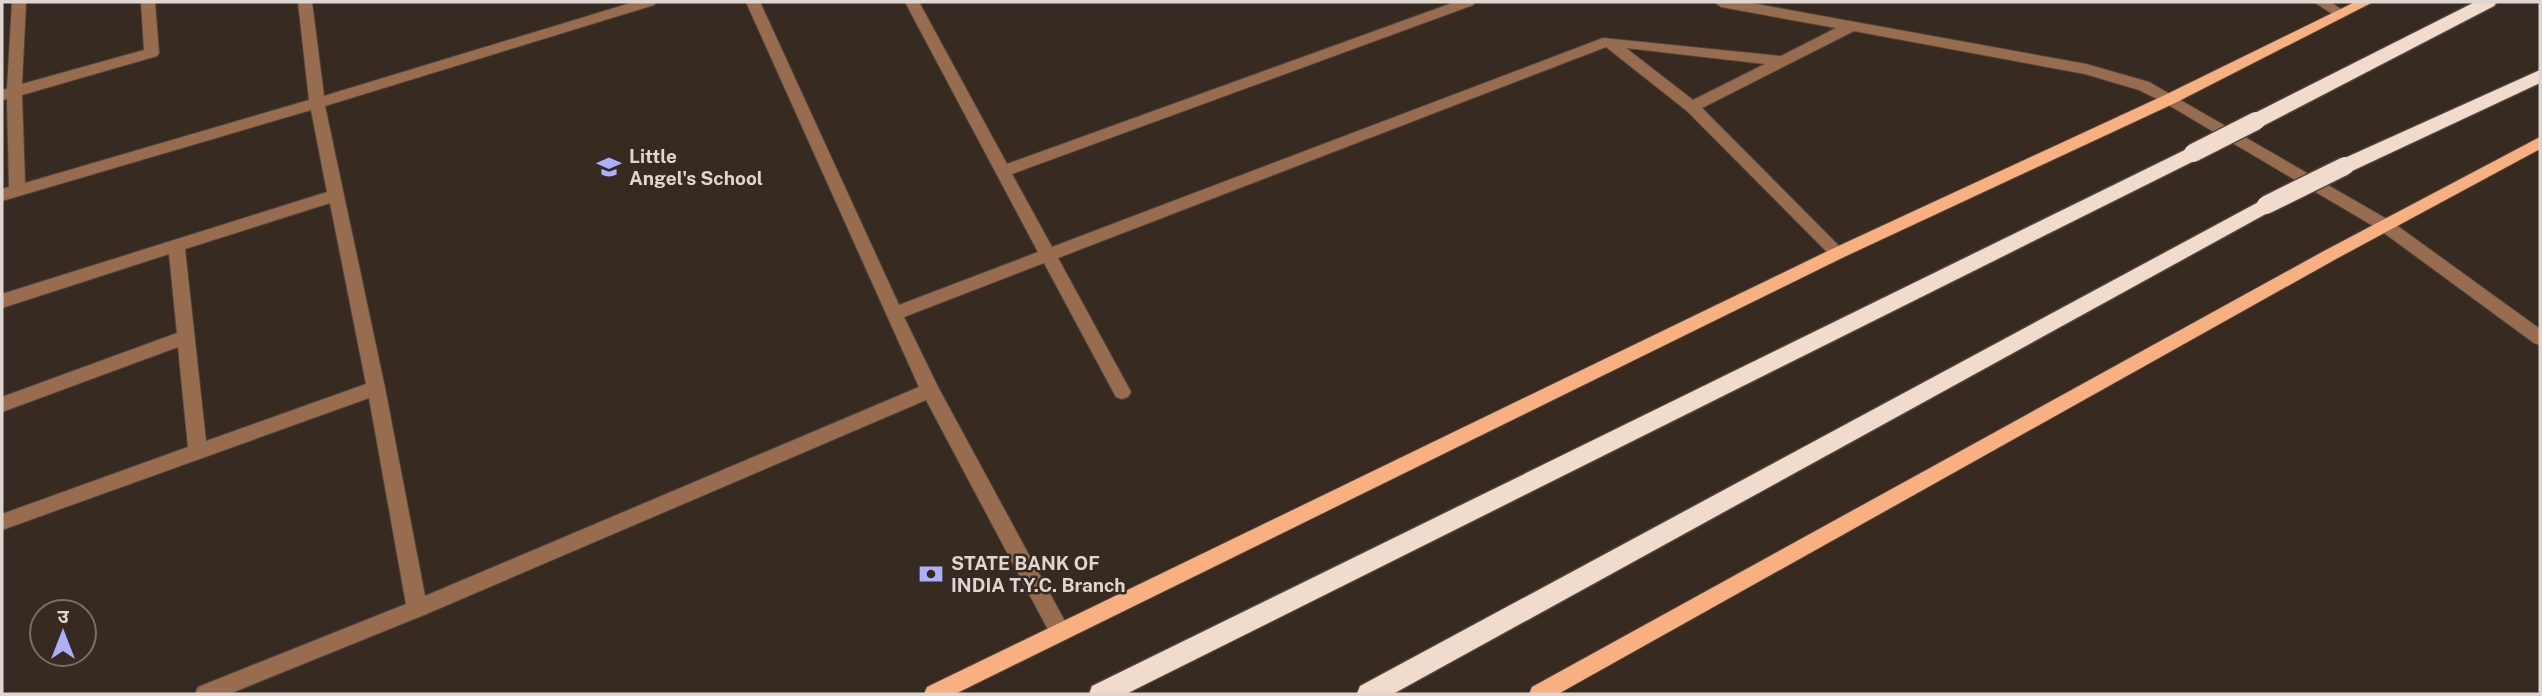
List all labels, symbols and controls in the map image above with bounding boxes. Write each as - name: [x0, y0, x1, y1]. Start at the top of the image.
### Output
- place label: Little Angel's School: [629, 145, 763, 189]
- school or university icon: Little Angel's School: [595, 153, 623, 181]
- place label: STATE BANK OF INDIA T.Y.C. Branch: [951, 552, 1126, 596]
- bank icon: STATE BANK OF INDIA T.Y.C. Branch: [917, 560, 945, 588]
- north arrow: [28, 598, 98, 668]
- text: उ: [57, 605, 69, 627]

